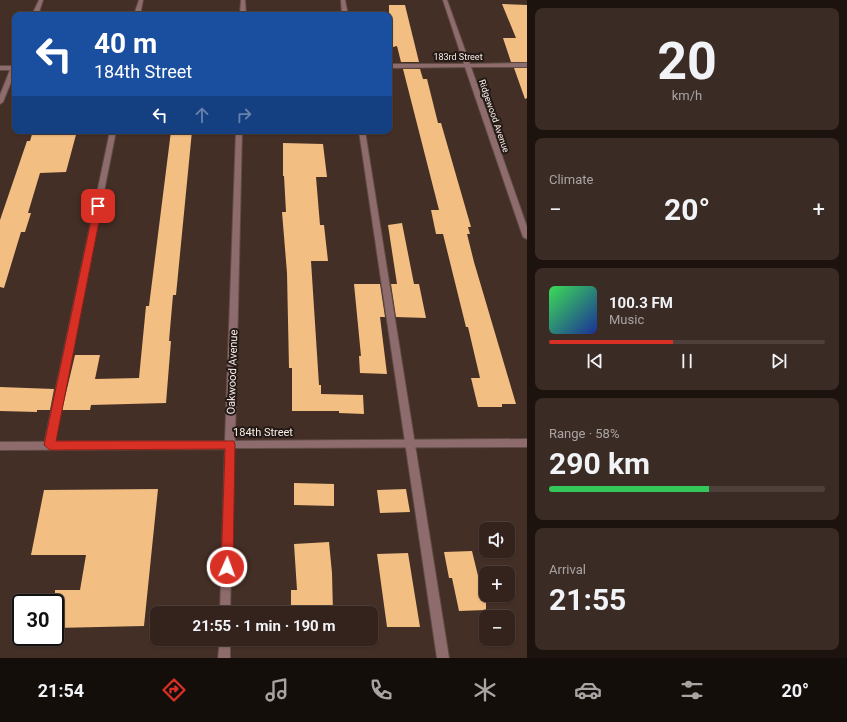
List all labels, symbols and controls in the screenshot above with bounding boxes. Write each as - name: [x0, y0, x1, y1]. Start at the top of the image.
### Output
- text: 40 m: [94, 27, 157, 60]
- icon: left: [28, 28, 80, 80]
- text: 20: [657, 31, 717, 92]
- street label: 183rd Street: [433, 52, 483, 62]
- text: 184th Street: [94, 61, 192, 82]
- street label: Ridgewood Avenue: [477, 78, 511, 154]
- text: km/h: [672, 88, 702, 103]
- icon: left: [149, 104, 171, 126]
- icon: ahead: [191, 104, 213, 126]
- icon: right: [233, 104, 255, 126]
- text: Climate: [549, 172, 593, 187]
- pin: [81, 189, 115, 223]
- text: 20°: [664, 192, 710, 227]
- icon: arrive: [87, 195, 109, 217]
- text: −: [549, 197, 562, 222]
- text: +: [813, 197, 825, 222]
- text: 100.3 FM: [609, 294, 673, 312]
- text: Music: [609, 312, 644, 327]
- street label: Oakwood Avenue: [225, 329, 240, 415]
- icon: previous: [584, 350, 606, 372]
- icon: pause: [676, 350, 698, 372]
- icon: next: [768, 350, 790, 372]
- street label: 184th Street: [233, 426, 293, 439]
- text: Range · 58%: [549, 426, 619, 441]
- text: 290 km: [549, 446, 650, 481]
- map controls: [479, 522, 515, 646]
- button: sound: [479, 522, 515, 558]
- position arrow: [206, 546, 248, 588]
- text: Arrival: [549, 562, 586, 577]
- button: +: [479, 566, 515, 602]
- text: 21:55: [549, 582, 626, 617]
- speed limit sign: 30: [12, 594, 64, 646]
- button: −: [479, 610, 515, 646]
- text: 21:55 · 1 min · 190 m: [193, 617, 335, 635]
- icon: directions: [160, 676, 188, 704]
- icon: music: [263, 676, 291, 704]
- icon: phone: [367, 676, 395, 704]
- icon: climate: [471, 676, 499, 704]
- icon: car: [574, 676, 602, 704]
- icon: filters: [678, 676, 706, 704]
- text: 21:54: [38, 680, 84, 701]
- text: 20°: [781, 680, 809, 701]

